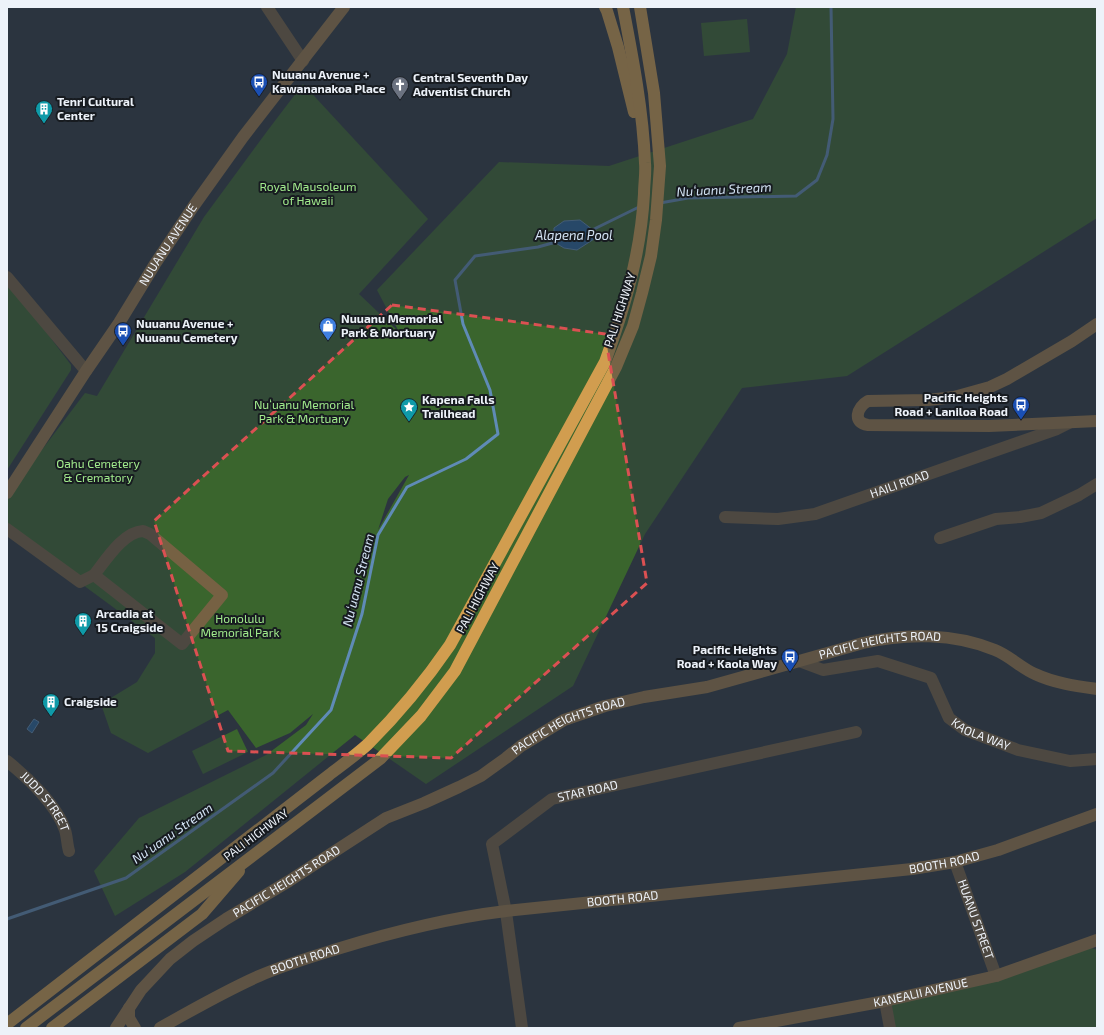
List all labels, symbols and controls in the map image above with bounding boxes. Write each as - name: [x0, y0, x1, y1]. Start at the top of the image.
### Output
- place label: Nuuanu Avenue + Kawananakoa Place: [272, 67, 386, 95]
- place label: Central Seventh Day Adventist Church: [413, 70, 528, 98]
- bus stop icon: Nuuanu Avenue + Kawananakoa Place: [249, 72, 269, 97]
- church icon: Central Seventh Day Adventist Church: [390, 75, 410, 100]
- place label: Tenri Cultural Center: [57, 94, 134, 122]
- building icon: Tenri Cultural Center: [34, 99, 54, 124]
- park label: Royal Mausoleum of Hawaii: [259, 179, 357, 207]
- water label: Nuʻuanu Stream: [676, 179, 772, 199]
- street label: NUUANU AVENUE: [136, 200, 199, 288]
- water label: Alapena Pool: [534, 227, 613, 243]
- street label: PALI HIGHWAY: [600, 270, 638, 349]
- place label: Nuuanu Memorial Park & Mortuary: [341, 311, 442, 340]
- place label: Nuuanu Avenue + Nuuanu Cemetery: [136, 316, 238, 345]
- shop icon: Nuuanu Memorial Park & Mortuary: [318, 316, 338, 341]
- bus stop icon: Nuuanu Avenue + Nuuanu Cemetery: [113, 321, 133, 346]
- place label: Pacific Heights Road + Laniloa Road: [895, 390, 1008, 418]
- place label: Kapena Falls Trailhead: [422, 392, 495, 420]
- bus stop icon: Pacific Heights Road + Laniloa Road: [1011, 395, 1031, 420]
- park label: Nuʻuanu Memorial Park & Mortuary: [254, 397, 355, 425]
- place icon: Kapena Falls Trailhead: [399, 397, 419, 422]
- park label: Oahu Cemetery & Crematory: [56, 456, 140, 484]
- street label: HAILI ROAD: [868, 467, 931, 500]
- water label: Nuʻuanu Stream: [339, 532, 377, 628]
- street label: PALI HIGHWAY: [453, 560, 502, 635]
- place label: Arcadia at 15 Craigside: [96, 606, 164, 634]
- building icon: Arcadia at 15 Craigside: [73, 611, 93, 636]
- park label: Honolulu Memorial Park: [200, 611, 280, 639]
- street label: PACIFIC HEIGHTS ROAD: [817, 628, 942, 661]
- place label: Pacific Heights Road + Kaola Way: [677, 642, 777, 671]
- bus stop icon: Pacific Heights Road + Kaola Way: [780, 647, 800, 672]
- building icon: Craigside: [41, 692, 61, 717]
- place label: Craigside: [64, 694, 117, 708]
- street label: PACIFIC HEIGHTS ROAD: [508, 694, 626, 757]
- street label: KAOLA WAY: [949, 714, 1013, 753]
- street label: JUDD STREET: [18, 768, 73, 833]
- street label: STAR ROAD: [556, 777, 619, 804]
- water label: Nuʻuanu Stream: [128, 799, 216, 867]
- street label: PALI HIGHWAY: [220, 805, 291, 863]
- street label: PACIFIC HEIGHTS ROAD: [230, 842, 342, 919]
- street label: BOOTH ROAD: [908, 847, 981, 875]
- street label: HUANU STREET: [956, 877, 997, 961]
- street label: BOOTH ROAD: [586, 887, 659, 909]
- street label: BOOTH ROAD: [268, 941, 341, 977]
- street label: KANEALII AVENUE: [872, 975, 969, 1009]

